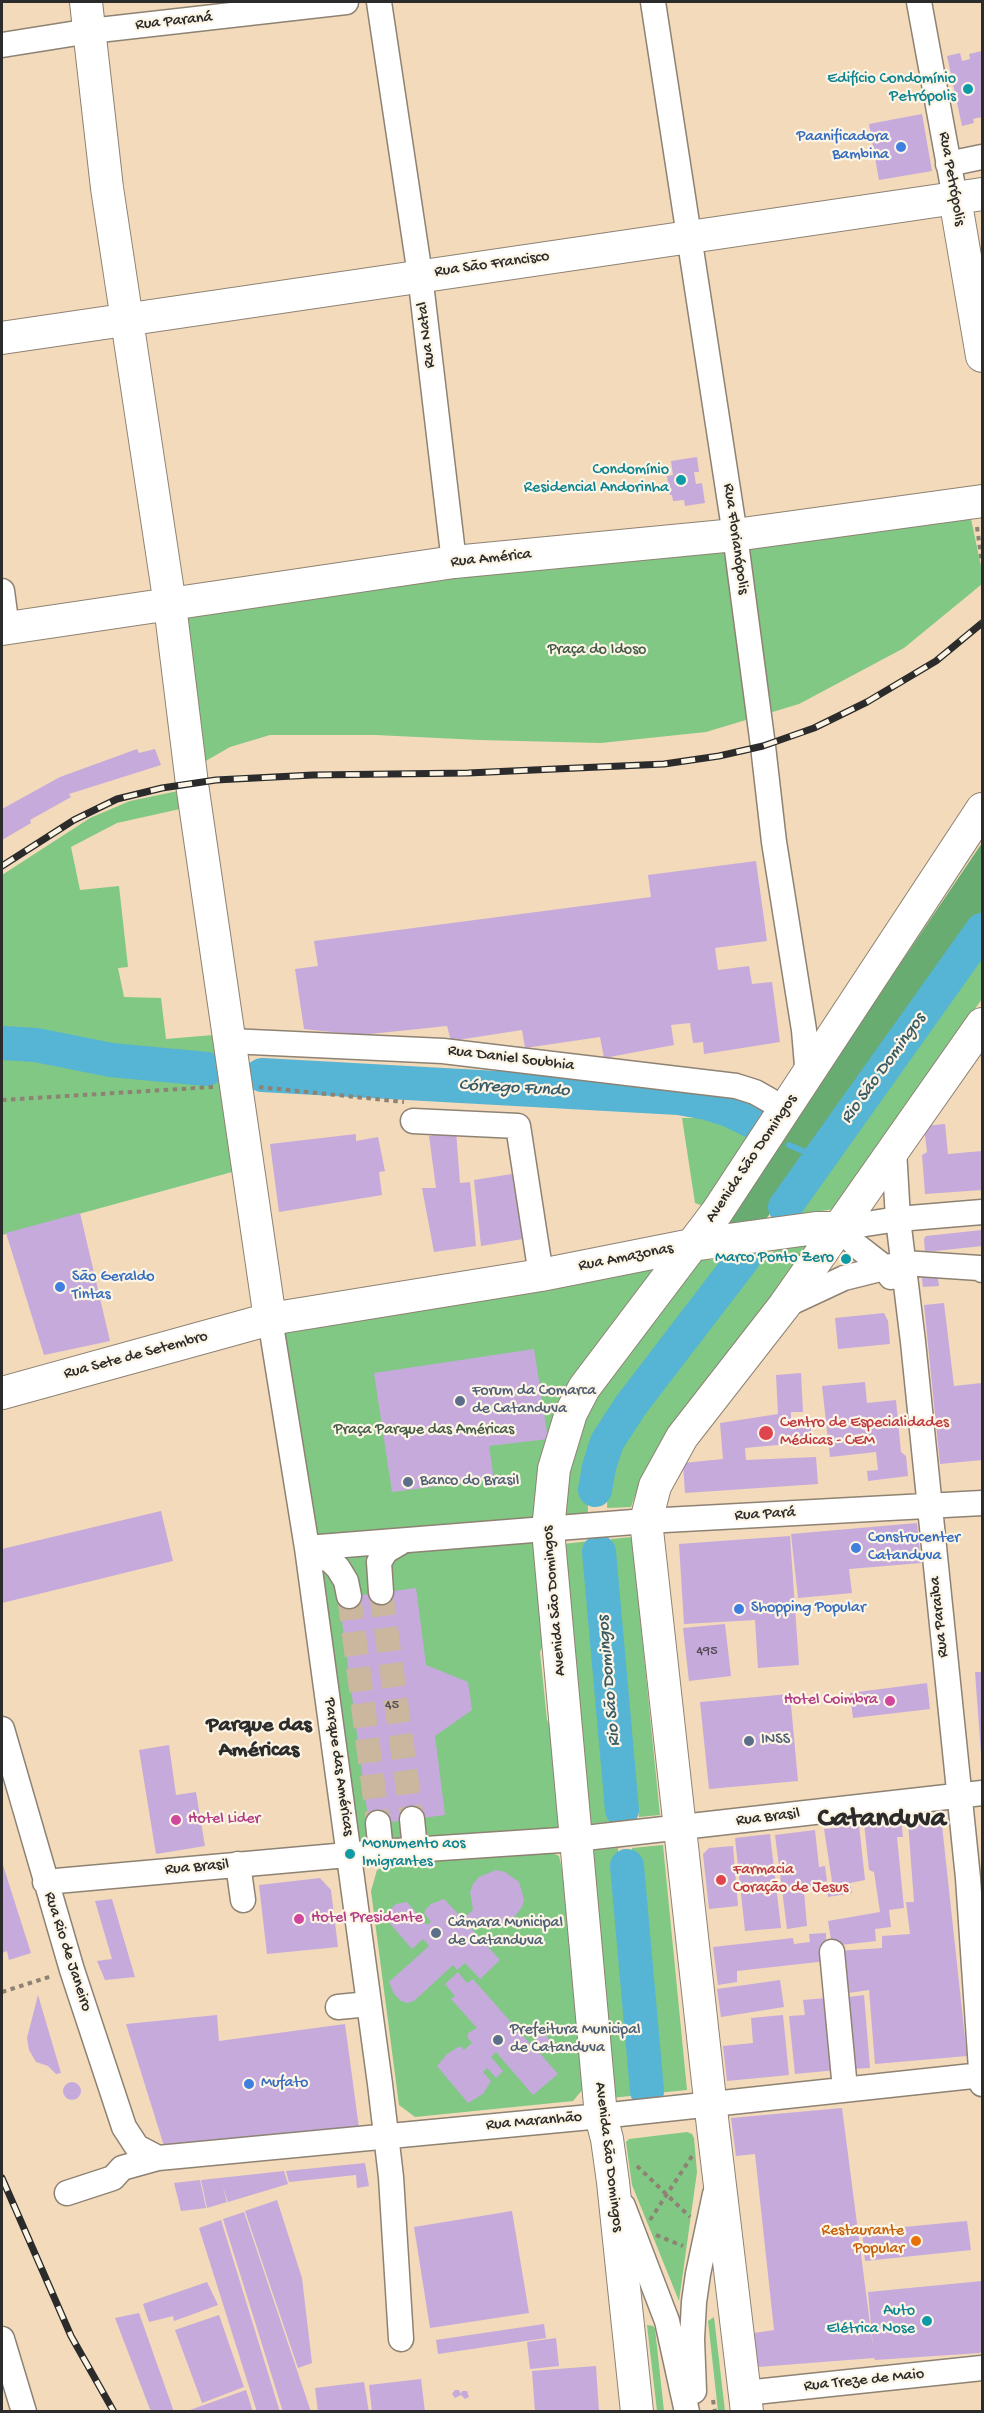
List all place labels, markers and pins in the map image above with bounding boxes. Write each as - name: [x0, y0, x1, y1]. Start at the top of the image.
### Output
- place label: Edifício Condomínio Petrópolis: [827, 70, 956, 108]
- marker: Edifício Condomínio Petrópolis: [961, 82, 975, 96]
- place label: Paanificadora Bambina: [796, 128, 889, 166]
- marker: Paanificadora Bambina: [894, 140, 908, 154]
- place label: Condomínio Residencial Andorinha: [524, 461, 669, 499]
- marker: Condomínio Residencial Andorinha: [674, 473, 688, 487]
- place label: Marco Ponto Zero: [715, 1249, 834, 1269]
- marker: Marco Ponto Zero: [839, 1252, 853, 1266]
- place label: São Geraldo Tintas: [72, 1268, 154, 1306]
- marker: São Geraldo Tintas: [53, 1280, 67, 1294]
- place label: Forum da Comarca de Catanduva: [472, 1382, 596, 1420]
- marker: Forum da Comarca de Catanduva: [453, 1394, 467, 1408]
- place label: Centro de Especialidades Médicas - CEM: [780, 1414, 949, 1452]
- marker: Centro de Especialidades Médicas - CEM: [757, 1424, 775, 1442]
- place label: Banco do Brasil: [420, 1472, 519, 1492]
- marker: Banco do Brasil: [401, 1475, 415, 1489]
- place label: Construcenter Catanduva: [868, 1529, 960, 1567]
- marker: Construcenter Catanduva: [849, 1541, 863, 1555]
- place label: Shopping Popular: [751, 1599, 866, 1619]
- marker: Shopping Popular: [732, 1602, 746, 1616]
- place label: Hotel Coimbra: [784, 1691, 878, 1711]
- marker: Hotel Coimbra: [883, 1694, 897, 1708]
- place label: INSS: [761, 1731, 790, 1751]
- marker: INSS: [742, 1734, 756, 1748]
- place label: Hotel Lider: [188, 1810, 260, 1830]
- marker: Hotel Lider: [169, 1813, 183, 1827]
- place label: Monumento aos Imigrantes: [362, 1835, 465, 1873]
- marker: Monumento aos Imigrantes: [343, 1847, 357, 1861]
- place label: Farmacia Coração de Jesus: [733, 1861, 848, 1899]
- marker: Farmacia Coração de Jesus: [714, 1873, 728, 1887]
- place label: Hotel Presidente: [311, 1909, 423, 1929]
- marker: Hotel Presidente: [292, 1912, 306, 1926]
- place label: Câmara Municipal de Catanduva: [448, 1914, 563, 1952]
- marker: Câmara Municipal de Catanduva: [429, 1926, 443, 1940]
- place label: Prefeitura Municipal de Catanduva: [510, 2021, 641, 2059]
- marker: Prefeitura Municipal de Catanduva: [491, 2033, 505, 2047]
- place label: Mufato: [261, 2074, 308, 2094]
- marker: Mufato: [242, 2077, 256, 2091]
- place label: Restaurante Popular: [822, 2222, 904, 2260]
- marker: Restaurante Popular: [909, 2234, 923, 2248]
- place label: Auto Elétrica Nose: [827, 2302, 915, 2340]
- marker: Auto Elétrica Nose: [920, 2314, 934, 2328]

